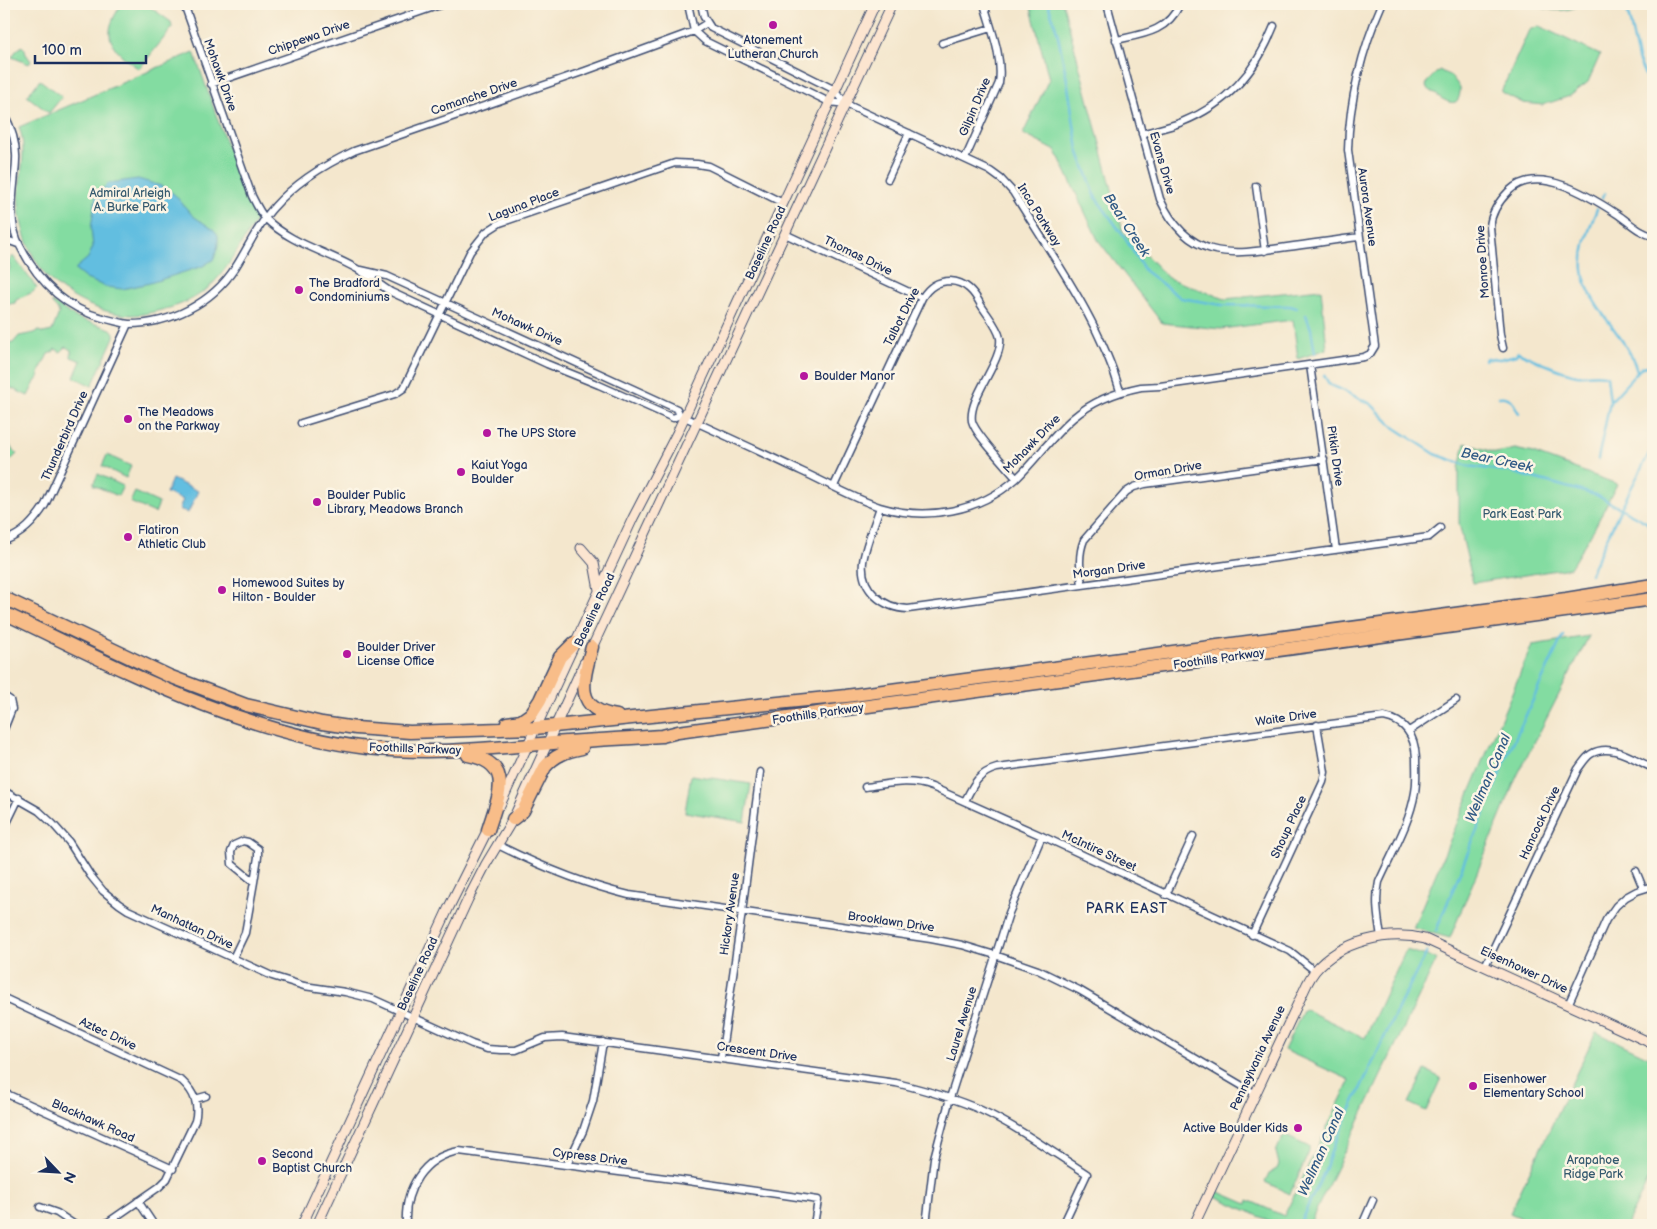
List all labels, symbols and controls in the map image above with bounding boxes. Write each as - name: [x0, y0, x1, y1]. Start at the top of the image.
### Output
- street label: Chippewa Drive: [266, 17, 352, 59]
- marker: Atonement Lutheran Church: [767, 19, 779, 31]
- scale bar: [35, 32, 146, 64]
- place label: Atonement Lutheran Church: [728, 33, 819, 62]
- street label: Mohawk Drive: [200, 37, 240, 113]
- text: 100 m: [42, 41, 82, 60]
- street label: Comanche Drive: [429, 75, 519, 119]
- street label: Gilpin Drive: [956, 75, 994, 139]
- street label: Evans Drive: [1146, 130, 1178, 196]
- street label: Aurora Avenue: [1354, 167, 1380, 247]
- street label: Inca Parkway: [1014, 181, 1065, 250]
- street label: Laguna Place: [487, 185, 561, 225]
- park label: Admiral Arleigh A. Burke Park: [89, 186, 171, 215]
- water label: Bear Creek: [1100, 190, 1154, 261]
- street label: Baseline Road: [742, 204, 790, 282]
- street label: Monroe Drive: [1473, 225, 1493, 299]
- street label: Thomas Drive: [821, 233, 895, 279]
- place label: The Bradford Condominiums: [309, 276, 390, 305]
- marker: The Bradford Condominiums: [293, 284, 305, 296]
- street label: Talbot Drive: [881, 285, 923, 349]
- street label: Mohawk Drive: [489, 305, 565, 349]
- place label: Boulder Manor: [814, 369, 895, 384]
- marker: Boulder Manor: [798, 370, 810, 382]
- street label: Thunderbird Drive: [38, 389, 92, 483]
- place label: The Meadows on the Parkway: [138, 405, 220, 434]
- street label: Mohawk Drive: [1000, 411, 1064, 477]
- marker: The Meadows on the Parkway: [122, 413, 134, 425]
- street label: Pitkin Drive: [1323, 425, 1347, 487]
- place label: The UPS Store: [497, 426, 576, 441]
- marker: The UPS Store: [481, 427, 493, 439]
- water label: Bear Creek: [1460, 444, 1535, 476]
- place label: Kaiut Yoga Boulder: [471, 458, 528, 487]
- street label: Orman Drive: [1133, 458, 1203, 484]
- marker: Kaiut Yoga Boulder: [455, 466, 467, 478]
- place label: Boulder Public Library, Meadows Branch: [327, 488, 463, 517]
- marker: Boulder Public Library, Meadows Branch: [311, 496, 323, 508]
- park label: Park East Park: [1483, 507, 1562, 522]
- place label: Flatiron Athletic Club: [138, 523, 206, 552]
- marker: Flatiron Athletic Club: [122, 531, 134, 543]
- street label: Morgan Drive: [1072, 557, 1146, 583]
- street label: Baseline Road: [571, 571, 619, 649]
- place label: Homewood Suites by Hilton - Boulder: [232, 576, 345, 605]
- marker: Homewood Suites by Hilton - Boulder: [216, 584, 228, 596]
- place label: Boulder Driver License Office: [357, 640, 436, 669]
- street label: Foothills Parkway: [1172, 645, 1266, 673]
- marker: Boulder Driver License Office: [341, 648, 353, 660]
- street label: Foothills Parkway: [771, 700, 865, 728]
- street label: Waite Drive: [1254, 706, 1318, 730]
- water label: Wellman Canal: [1462, 730, 1515, 825]
- street label: Foothills Parkway: [369, 740, 462, 758]
- street label: Hancock Drive: [1516, 784, 1564, 862]
- street label: Shoup Place: [1268, 793, 1310, 861]
- street label: McIntire Street: [1059, 827, 1139, 875]
- street label: Hickory Avenue: [717, 872, 743, 956]
- district label: PARK EAST: [1086, 900, 1168, 917]
- street label: Manhattan Drive: [148, 901, 236, 953]
- street label: Brooklawn Drive: [847, 908, 935, 936]
- street label: Baseline Road: [394, 935, 442, 1013]
- street label: Eisenhower Drive: [1478, 943, 1570, 997]
- street label: Laurel Avenue: [944, 985, 980, 1063]
- street label: Pennsylvania Avenue: [1227, 1003, 1289, 1113]
- street label: Aztec Drive: [77, 1014, 139, 1054]
- street label: Crescent Drive: [716, 1039, 798, 1065]
- place label: Eisenhower Elementary School: [1483, 1072, 1584, 1101]
- marker: Eisenhower Elementary School: [1467, 1080, 1479, 1092]
- street label: Blackhawk Road: [49, 1096, 137, 1146]
- water label: Wellman Canal: [1294, 1105, 1348, 1199]
- place label: Active Boulder Kids: [1183, 1121, 1288, 1136]
- marker: Active Boulder Kids: [1292, 1122, 1304, 1134]
- street label: Cypress Drive: [552, 1145, 628, 1169]
- north arrow: [32, 1146, 82, 1196]
- place label: Second Baptist Church: [272, 1147, 352, 1176]
- park label: Arapahoe Ridge Park: [1563, 1153, 1623, 1182]
- marker: Second Baptist Church: [256, 1155, 268, 1167]
- text: N: [59, 1169, 79, 1186]

